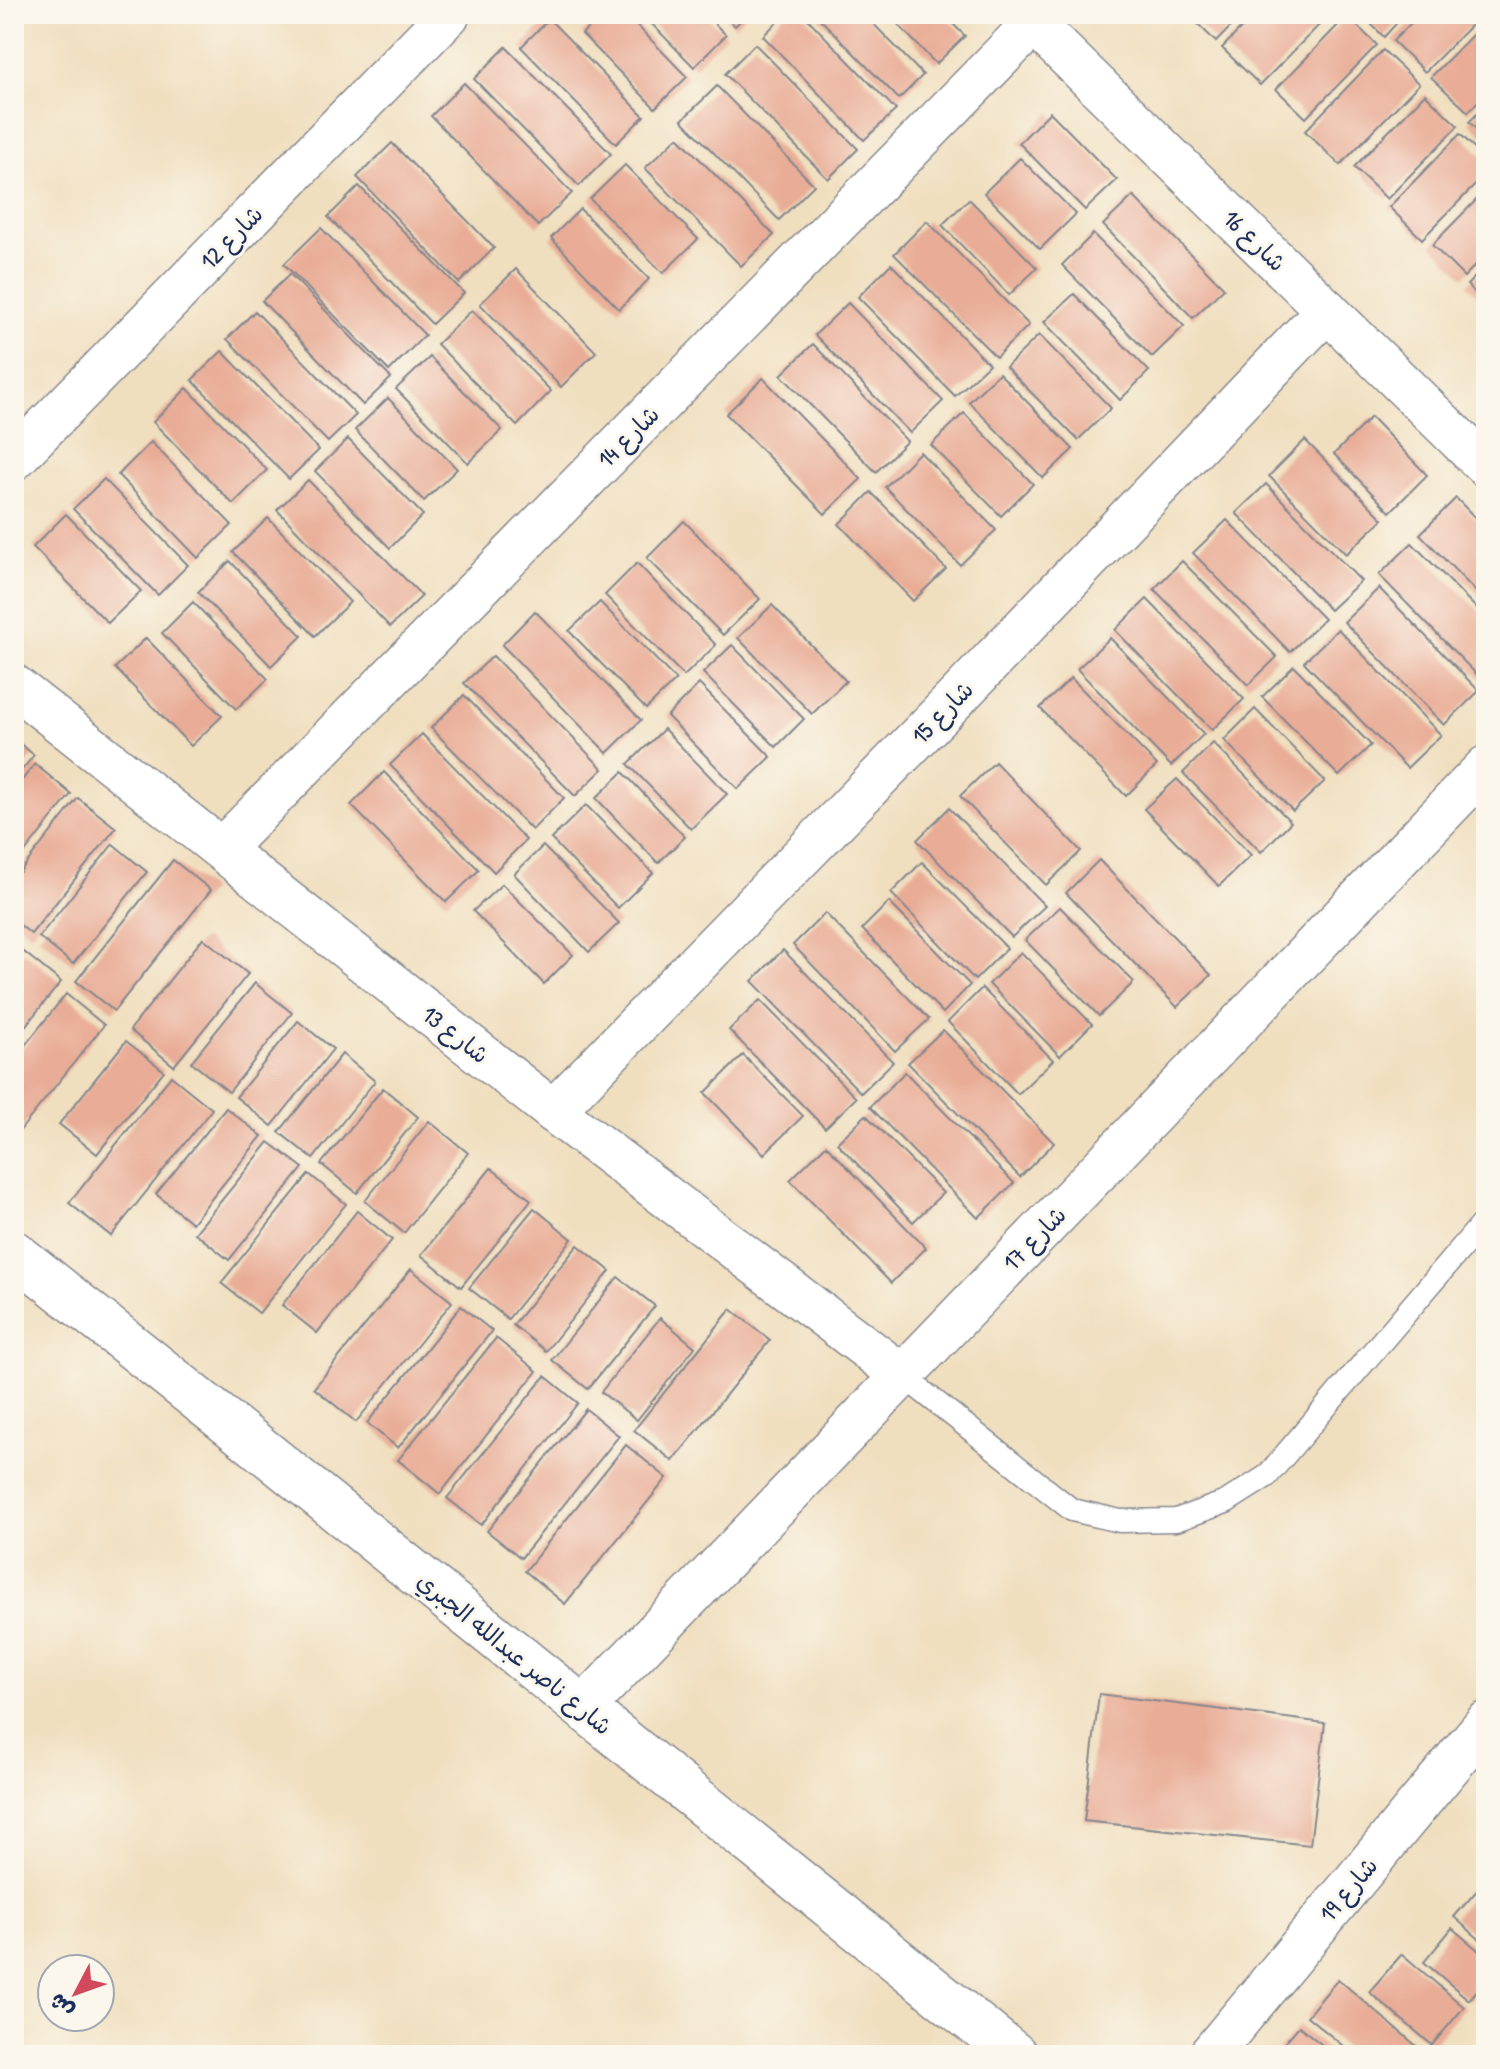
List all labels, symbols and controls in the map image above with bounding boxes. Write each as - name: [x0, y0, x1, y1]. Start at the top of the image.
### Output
- street label: شارع 12: [193, 198, 271, 277]
- street label: شارع 16: [1215, 202, 1293, 279]
- street label: شارع 14: [590, 398, 667, 475]
- street label: شارع 15: [904, 673, 981, 752]
- street label: شارع 13: [415, 998, 496, 1072]
- street label: شارع 17: [995, 1199, 1074, 1279]
- street label: شارع ناصر عبدالله الجبري: [410, 1564, 619, 1743]
- street label: شارع 19: [1312, 1850, 1386, 1929]
- north arrow: [36, 1953, 116, 2033]
- text: ش: [42, 1987, 80, 2025]

